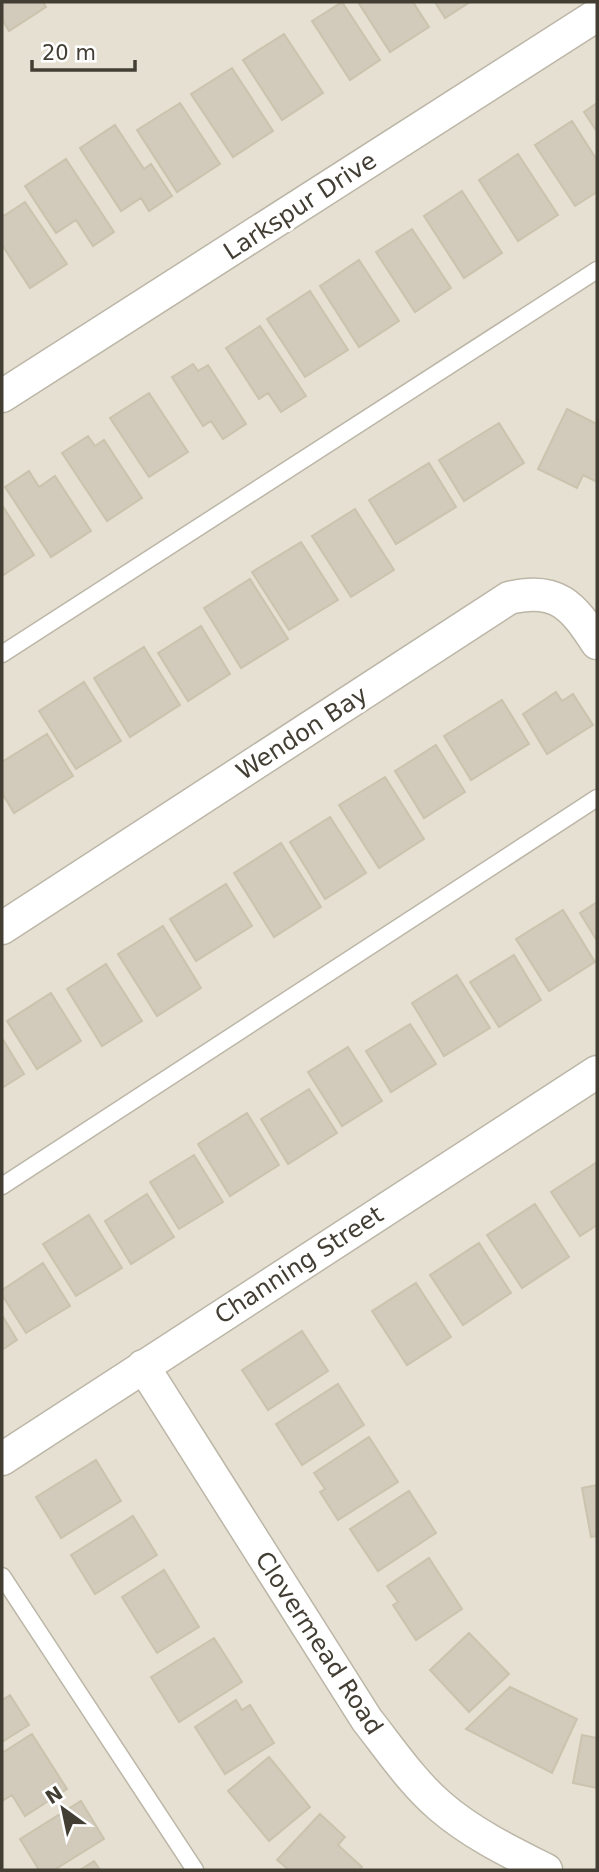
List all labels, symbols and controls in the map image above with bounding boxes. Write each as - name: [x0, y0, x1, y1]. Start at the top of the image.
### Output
- scale bar: [32, 28, 135, 72]
- text: 20 m: [42, 41, 96, 65]
- street label: Larkspur Drive: [218, 146, 382, 266]
- street label: Wendon Bay: [231, 680, 373, 786]
- street label: Channing Street: [210, 1200, 388, 1330]
- street label: Clovermead Road: [249, 1546, 389, 1740]
- north arrow: [28, 1774, 98, 1844]
- text: N: [41, 1781, 66, 1808]

